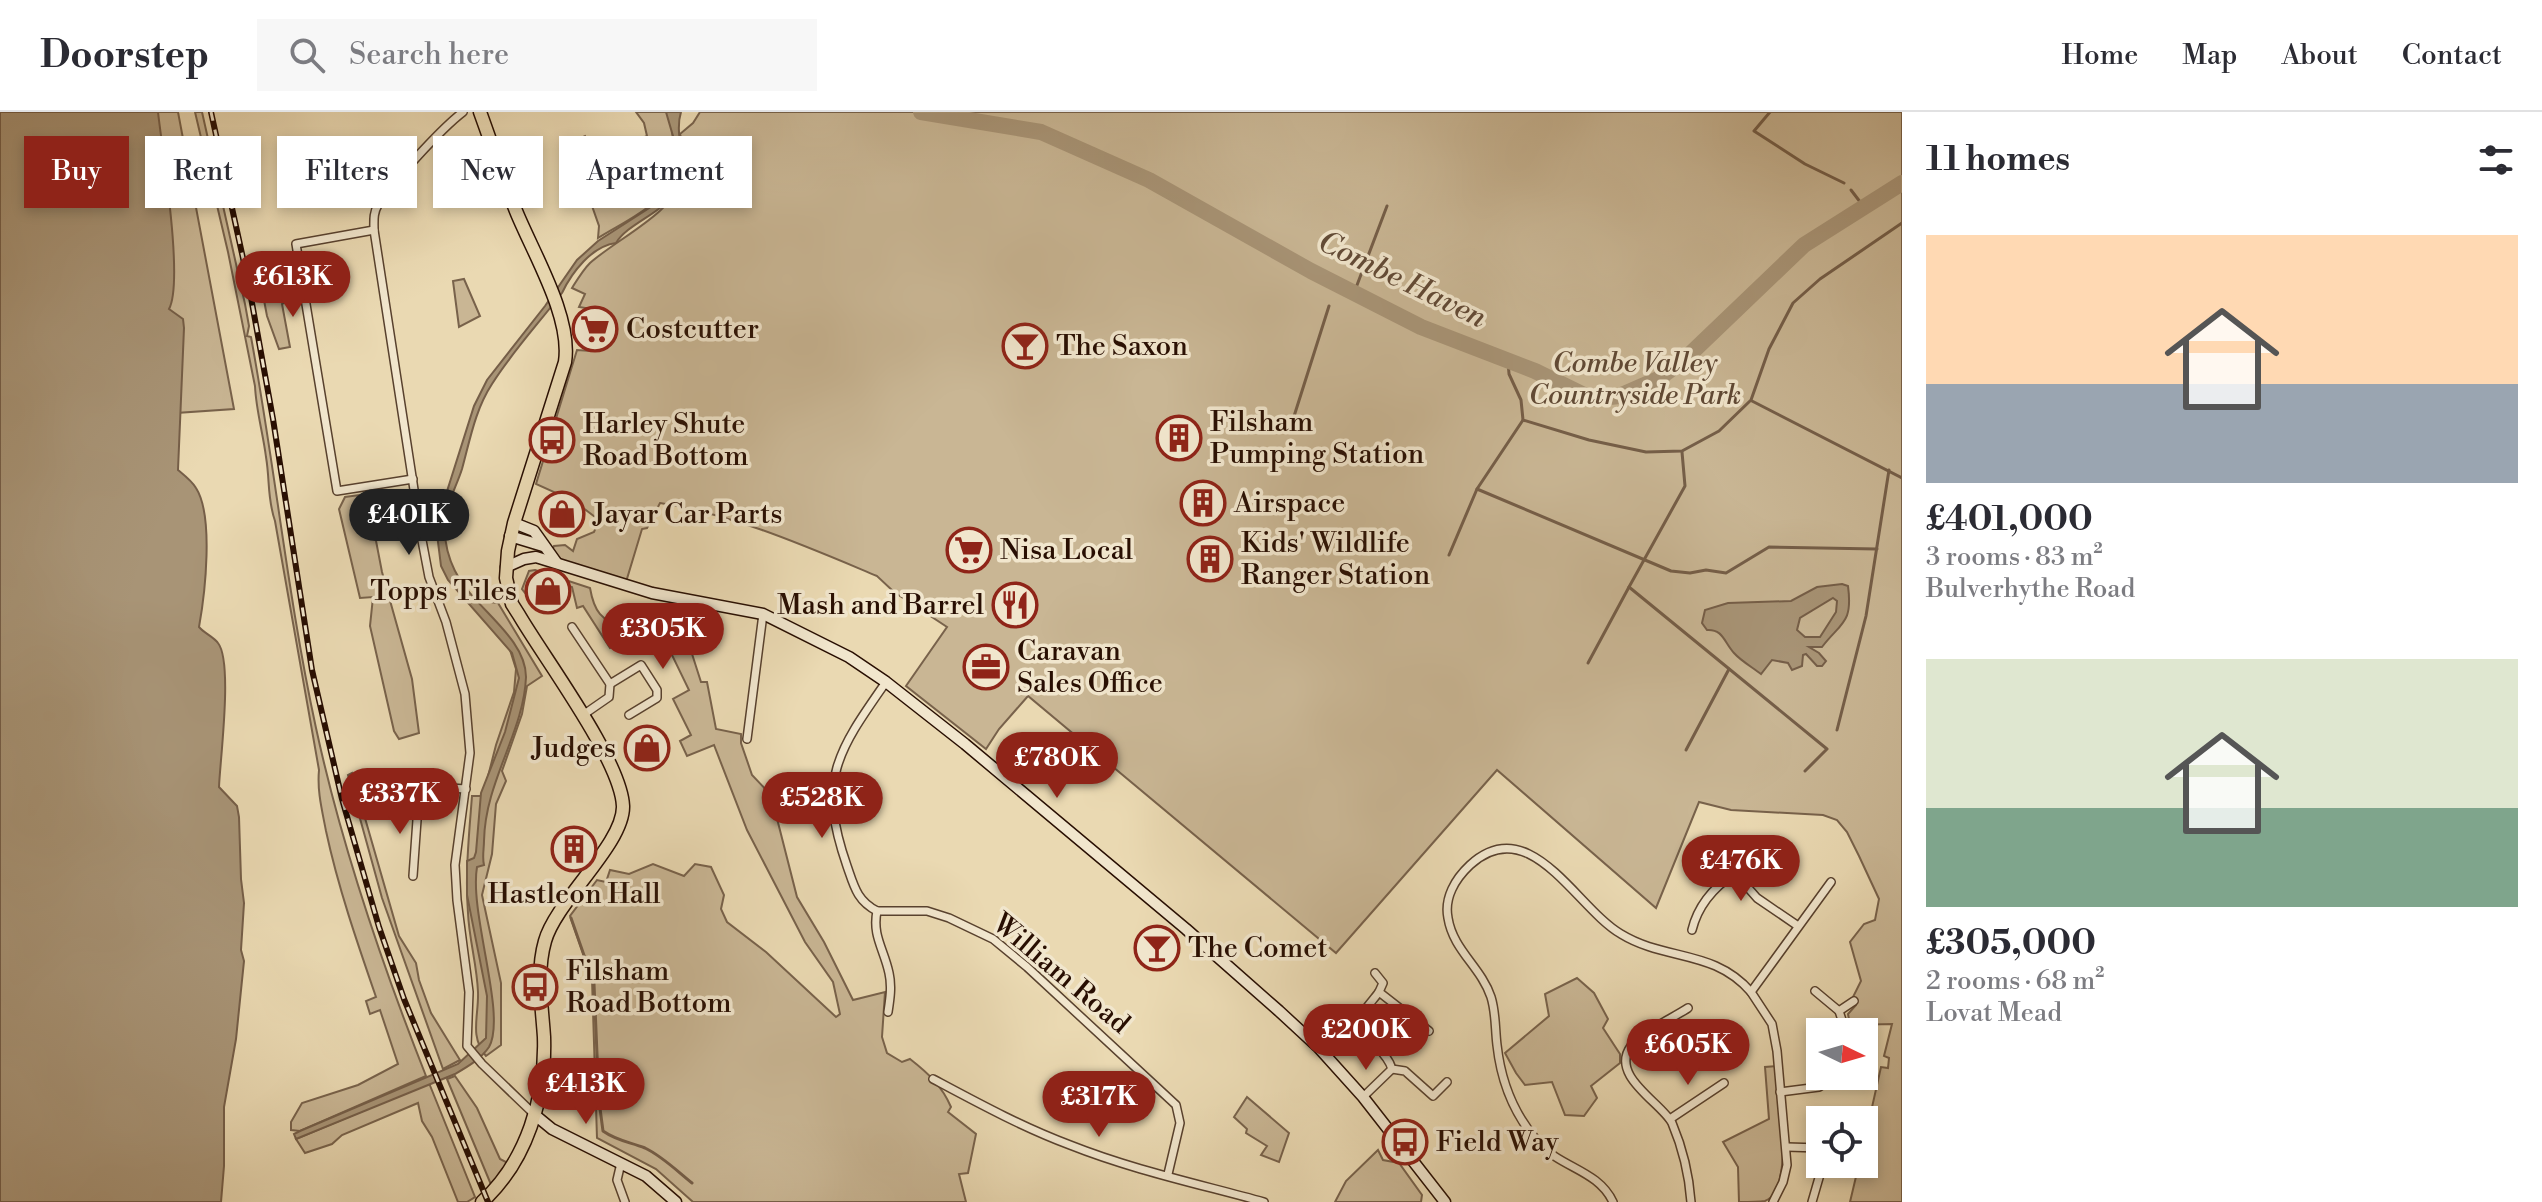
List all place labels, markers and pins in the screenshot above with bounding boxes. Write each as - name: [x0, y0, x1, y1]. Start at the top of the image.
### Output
- pin: £613K: [237, 251, 349, 319]
- supermarket icon: Costcutter: [571, 305, 619, 353]
- place label: Costcutter: [626, 312, 759, 347]
- bar icon: The Saxon: [1001, 322, 1049, 370]
- place label: The Saxon: [1056, 329, 1188, 364]
- place label: Filsham Pumping Station: [1210, 405, 1425, 472]
- place label: Harley Shute Road Bottom: [583, 407, 749, 474]
- building icon: Filsham Pumping Station: [1155, 414, 1203, 462]
- bus stop icon: Harley Shute Road Bottom: [528, 416, 576, 464]
- building icon: Airspace: [1179, 479, 1227, 527]
- place label: Airspace: [1233, 486, 1345, 521]
- pin: £401K: [353, 489, 465, 557]
- shop icon: Jayar Car Parts: [538, 490, 586, 538]
- place label: Jayar Car Parts: [592, 497, 783, 532]
- supermarket icon: Nisa Local: [945, 526, 993, 574]
- place label: Kids' Wildlife Ranger Station: [1241, 526, 1431, 593]
- place label: Nisa Local: [1000, 533, 1133, 568]
- building icon: Kids' Wildlife Ranger Station: [1186, 535, 1234, 583]
- shop icon: Topps Tiles: [524, 567, 572, 615]
- place label: Topps Tiles: [370, 574, 517, 609]
- restaurant icon: Mash and Barrel: [991, 581, 1039, 629]
- place label: Mash and Barrel: [777, 588, 984, 623]
- pin: £305K: [607, 603, 719, 671]
- place label: Caravan Sales Office: [1017, 634, 1163, 701]
- office icon: Caravan Sales Office: [962, 643, 1010, 691]
- shop icon: Judges: [623, 724, 671, 772]
- place label: Judges: [531, 731, 616, 766]
- pin: £780K: [1001, 732, 1113, 800]
- pin: £337K: [344, 768, 456, 836]
- pin: £528K: [766, 772, 878, 840]
- building icon: Hastleon Hall: [550, 825, 598, 873]
- pin: £476K: [1685, 835, 1797, 903]
- place label: Hastleon Hall: [487, 877, 661, 912]
- bar icon: The Comet: [1133, 924, 1181, 972]
- place label: The Comet: [1188, 931, 1327, 966]
- place label: Filsham Road Bottom: [566, 954, 732, 1021]
- bus stop icon: Filsham Road Bottom: [511, 963, 559, 1011]
- pin: £200K: [1310, 1004, 1422, 1072]
- pin: £605K: [1632, 1019, 1744, 1087]
- pin: £413K: [530, 1058, 642, 1126]
- pin: £317K: [1043, 1071, 1155, 1139]
- bus stop icon: Field Way: [1381, 1118, 1429, 1166]
- place label: Field Way: [1436, 1125, 1559, 1160]

